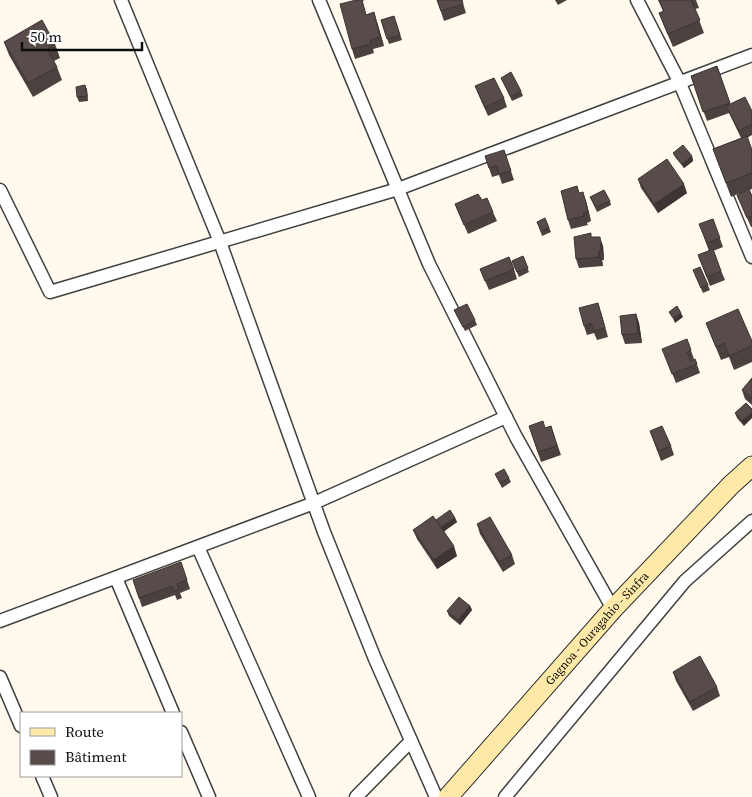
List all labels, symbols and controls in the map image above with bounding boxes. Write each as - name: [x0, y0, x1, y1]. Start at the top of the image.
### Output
- scale bar: [22, 20, 142, 52]
- text: 50 m: [30, 26, 62, 47]
- street label: Gagnoa - Ouragahio - Sinfra: [542, 568, 653, 689]
- legend: [20, 712, 182, 777]
- text: Route: [65, 721, 104, 742]
- text: Bâtiment: [65, 746, 127, 767]

